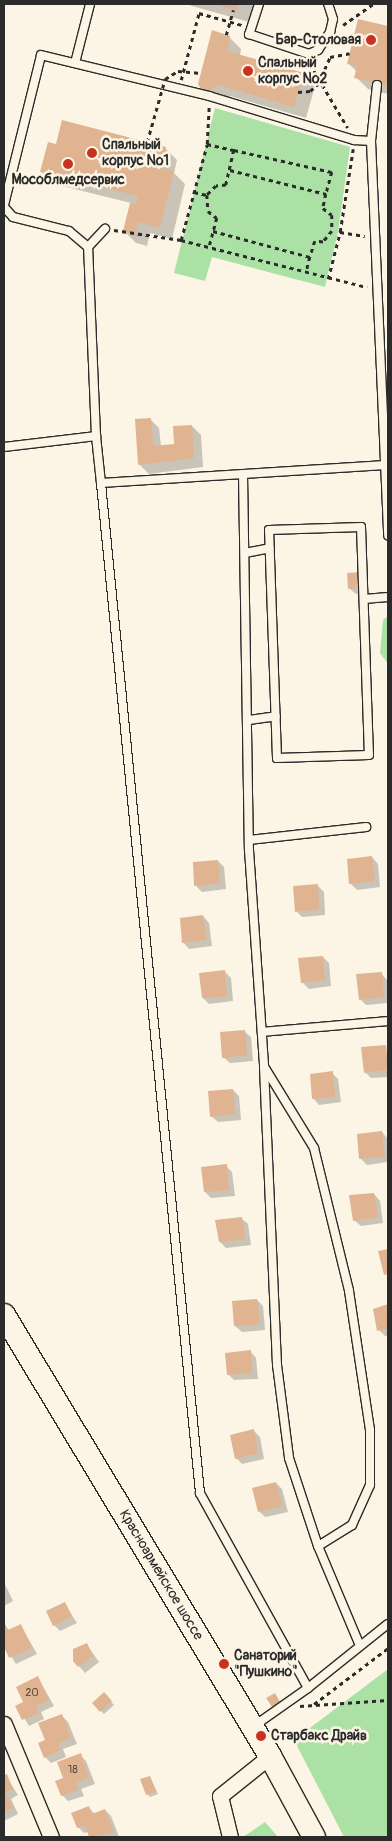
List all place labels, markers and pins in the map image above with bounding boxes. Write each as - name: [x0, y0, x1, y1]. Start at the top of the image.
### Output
- place label: Бар-Столовая: [275, 32, 361, 48]
- marker: Бар-Столовая: [365, 34, 377, 46]
- place label: Спальный корпус №2: [258, 55, 327, 88]
- marker: Спальный корпус №2: [242, 65, 254, 77]
- place label: Спальный корпус №1: [102, 137, 169, 170]
- marker: Спальный корпус №1: [86, 147, 98, 159]
- marker: Мособлмедсервис: [62, 158, 74, 170]
- place label: Мособлмедсервис: [11, 172, 125, 188]
- place label: Санаторий "Пушкино": [234, 1648, 298, 1680]
- marker: Санаторий "Пушкино": [218, 1658, 230, 1670]
- place label: Старбакс Драйв: [271, 1728, 367, 1744]
- marker: Старбакс Драйв: [255, 1730, 267, 1742]

